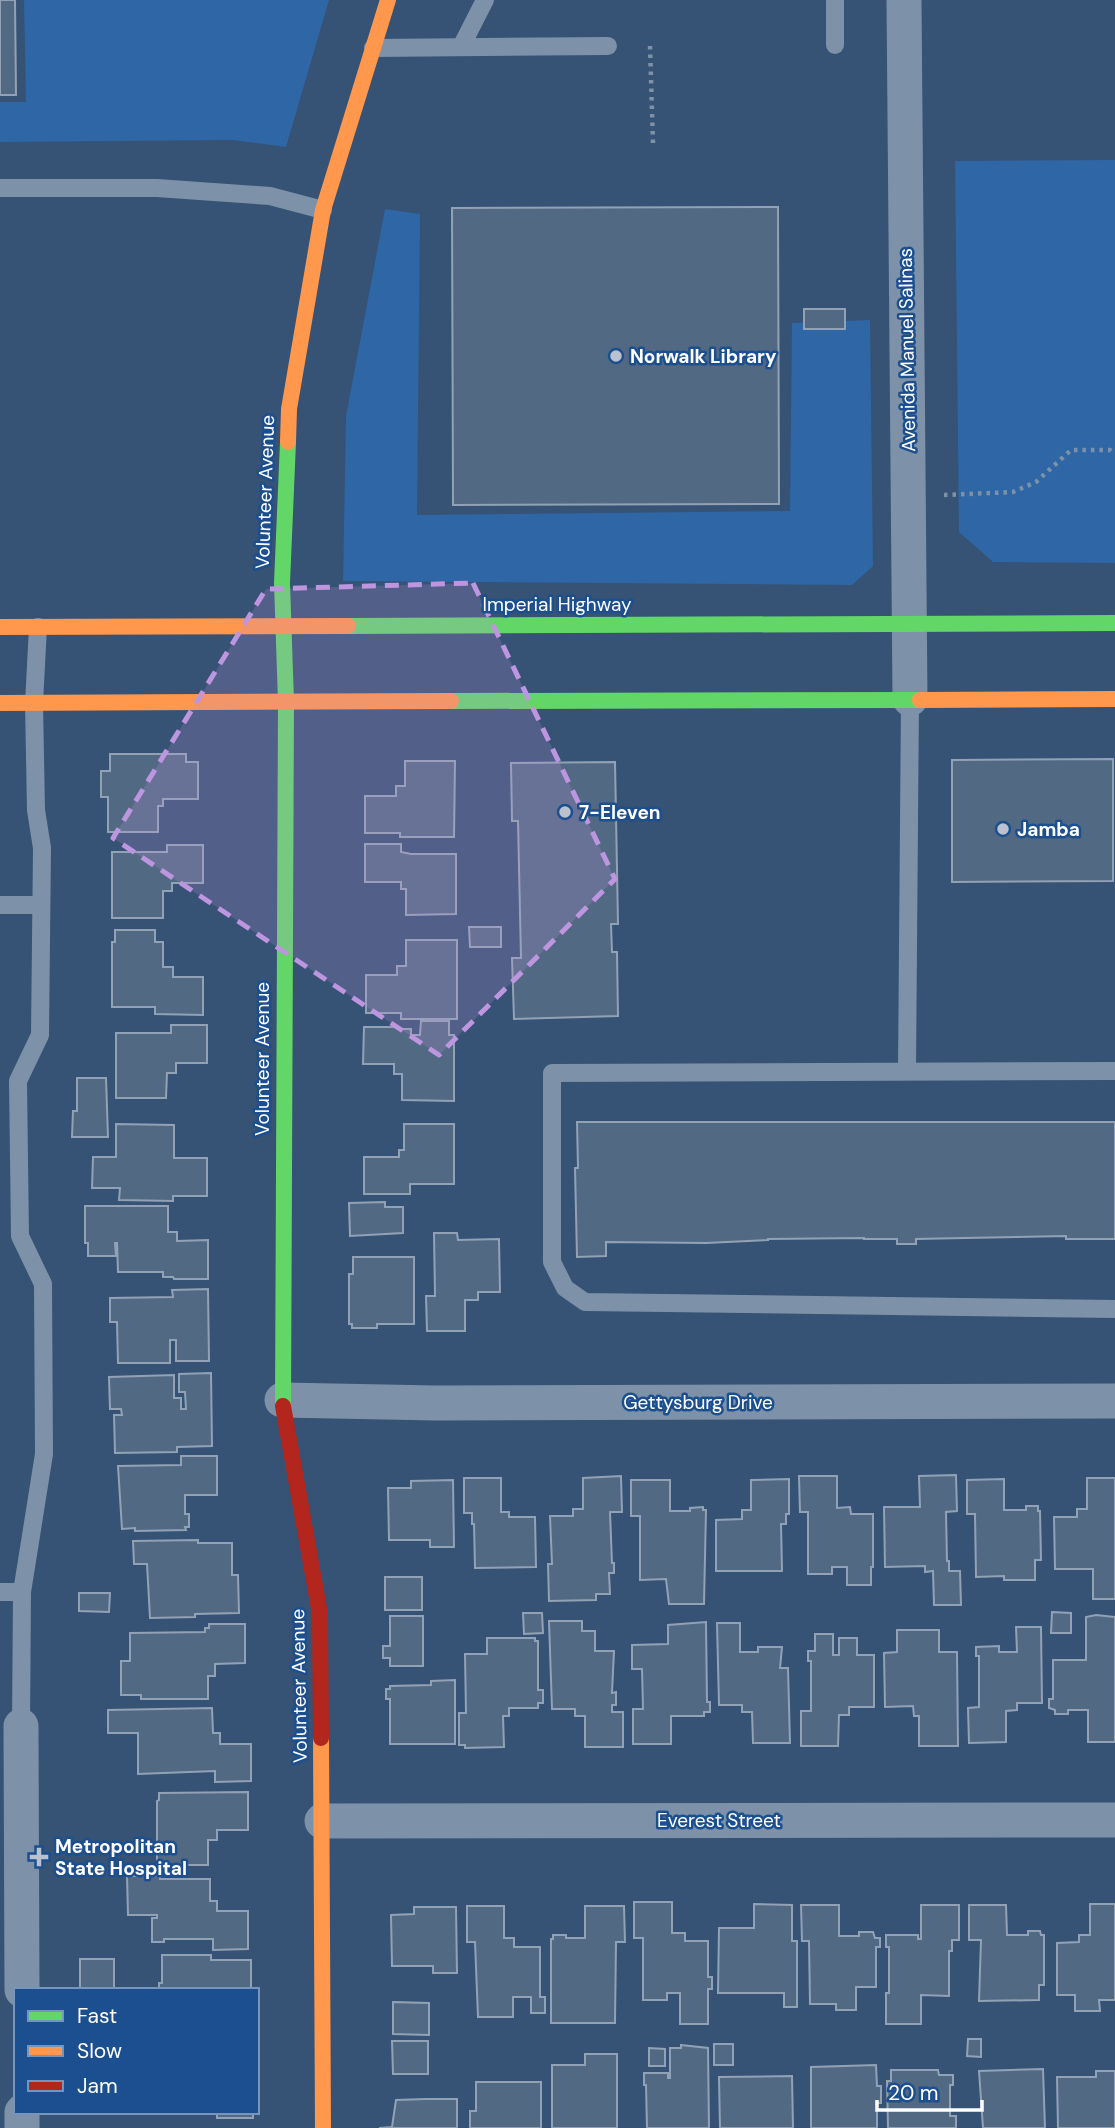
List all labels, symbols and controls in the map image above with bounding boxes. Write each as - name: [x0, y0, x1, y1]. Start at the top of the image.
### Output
- street label: Avenida Manuel Salinas: [893, 248, 921, 452]
- place label: Norwalk Library: [630, 344, 777, 369]
- marker: Norwalk Library: [608, 348, 624, 364]
- street label: Volunteer Avenue: [250, 415, 280, 569]
- street label: Imperial Highway: [482, 592, 632, 617]
- place label: 7-Eleven: [579, 800, 661, 825]
- marker: 7-Eleven: [557, 804, 573, 820]
- place label: Jamba: [1017, 817, 1080, 842]
- marker: Jamba: [995, 821, 1011, 837]
- street label: Volunteer Avenue: [250, 982, 275, 1136]
- street label: Gettysburg Drive: [623, 1390, 773, 1415]
- street label: Volunteer Avenue: [285, 1609, 313, 1763]
- street label: Everest Street: [657, 1808, 781, 1833]
- place label: Metropolitan State Hospital: [55, 1834, 187, 1881]
- marker: Metropolitan State Hospital: [29, 1847, 49, 1867]
- legend: [14, 1988, 259, 2114]
- text: Fast: [77, 2002, 117, 2030]
- text: Slow: [77, 2037, 122, 2065]
- scale bar: [877, 2068, 982, 2112]
- text: Jam: [77, 2072, 118, 2100]
- text: 20 m: [888, 2079, 939, 2107]

